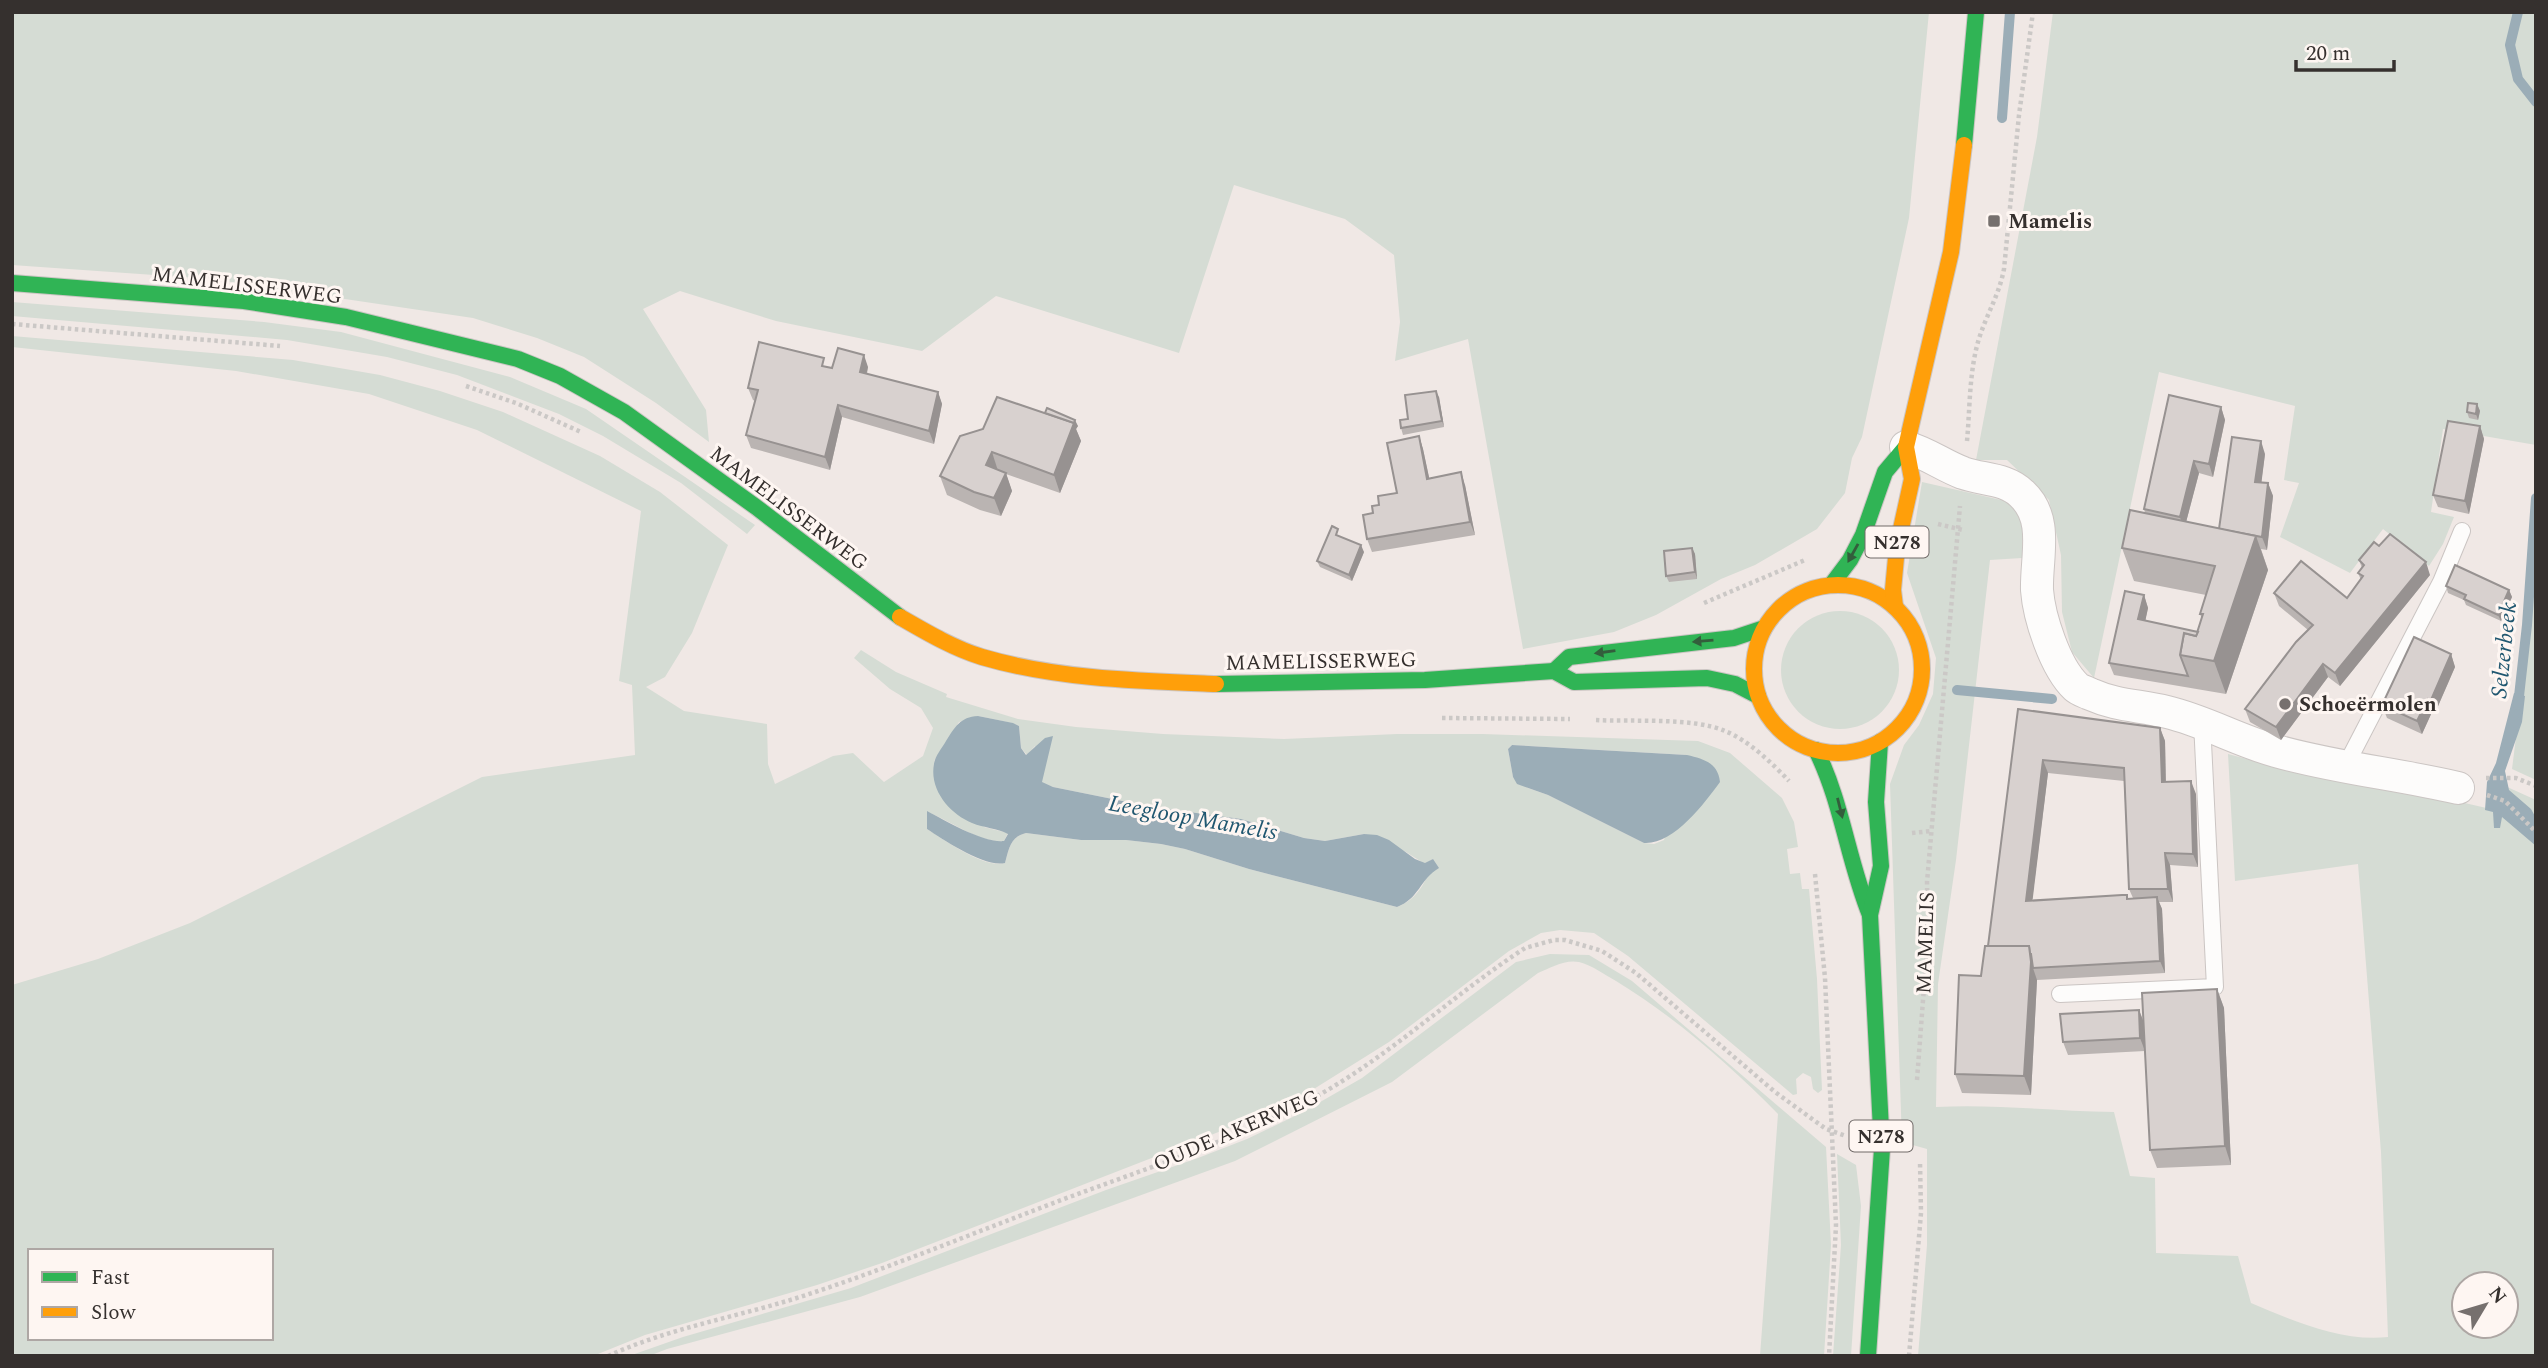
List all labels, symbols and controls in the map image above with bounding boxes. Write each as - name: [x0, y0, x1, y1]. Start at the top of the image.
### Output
- scale bar: [2296, 28, 2394, 72]
- text: 20 m: [2306, 38, 2350, 70]
- place label: Mamelis: [2008, 206, 2092, 238]
- marker: Mamelis: [1986, 213, 2002, 229]
- street label: MAMELISSERWEG: [150, 258, 344, 314]
- street label: MAMELISSERWEG: [702, 439, 874, 579]
- road number: N278: [1866, 526, 1928, 558]
- one-way arrow: [1847, 543, 1859, 562]
- water label: Selzerbeek: [2482, 600, 2527, 700]
- one-way arrow: [1692, 636, 1714, 647]
- street label: MAMELISSERWEG: [1225, 644, 1417, 680]
- one-way arrow: [1594, 647, 1616, 658]
- place label: Schoeërmolen: [2299, 689, 2437, 721]
- marker: Schoeërmolen: [2277, 696, 2293, 712]
- water label: Leegloop Mamelis: [1106, 786, 1280, 851]
- one-way arrow: [1835, 797, 1846, 819]
- street label: MAMELIS: [1908, 891, 1944, 995]
- street label: OUDE AKERWEG: [1148, 1081, 1324, 1180]
- road number: N278: [1850, 1120, 1912, 1152]
- legend: [28, 1249, 273, 1340]
- text: Fast: [91, 1262, 130, 1294]
- north arrow: [2450, 1270, 2520, 1340]
- text: N: [2481, 1280, 2513, 1310]
- text: Slow: [91, 1297, 137, 1329]

